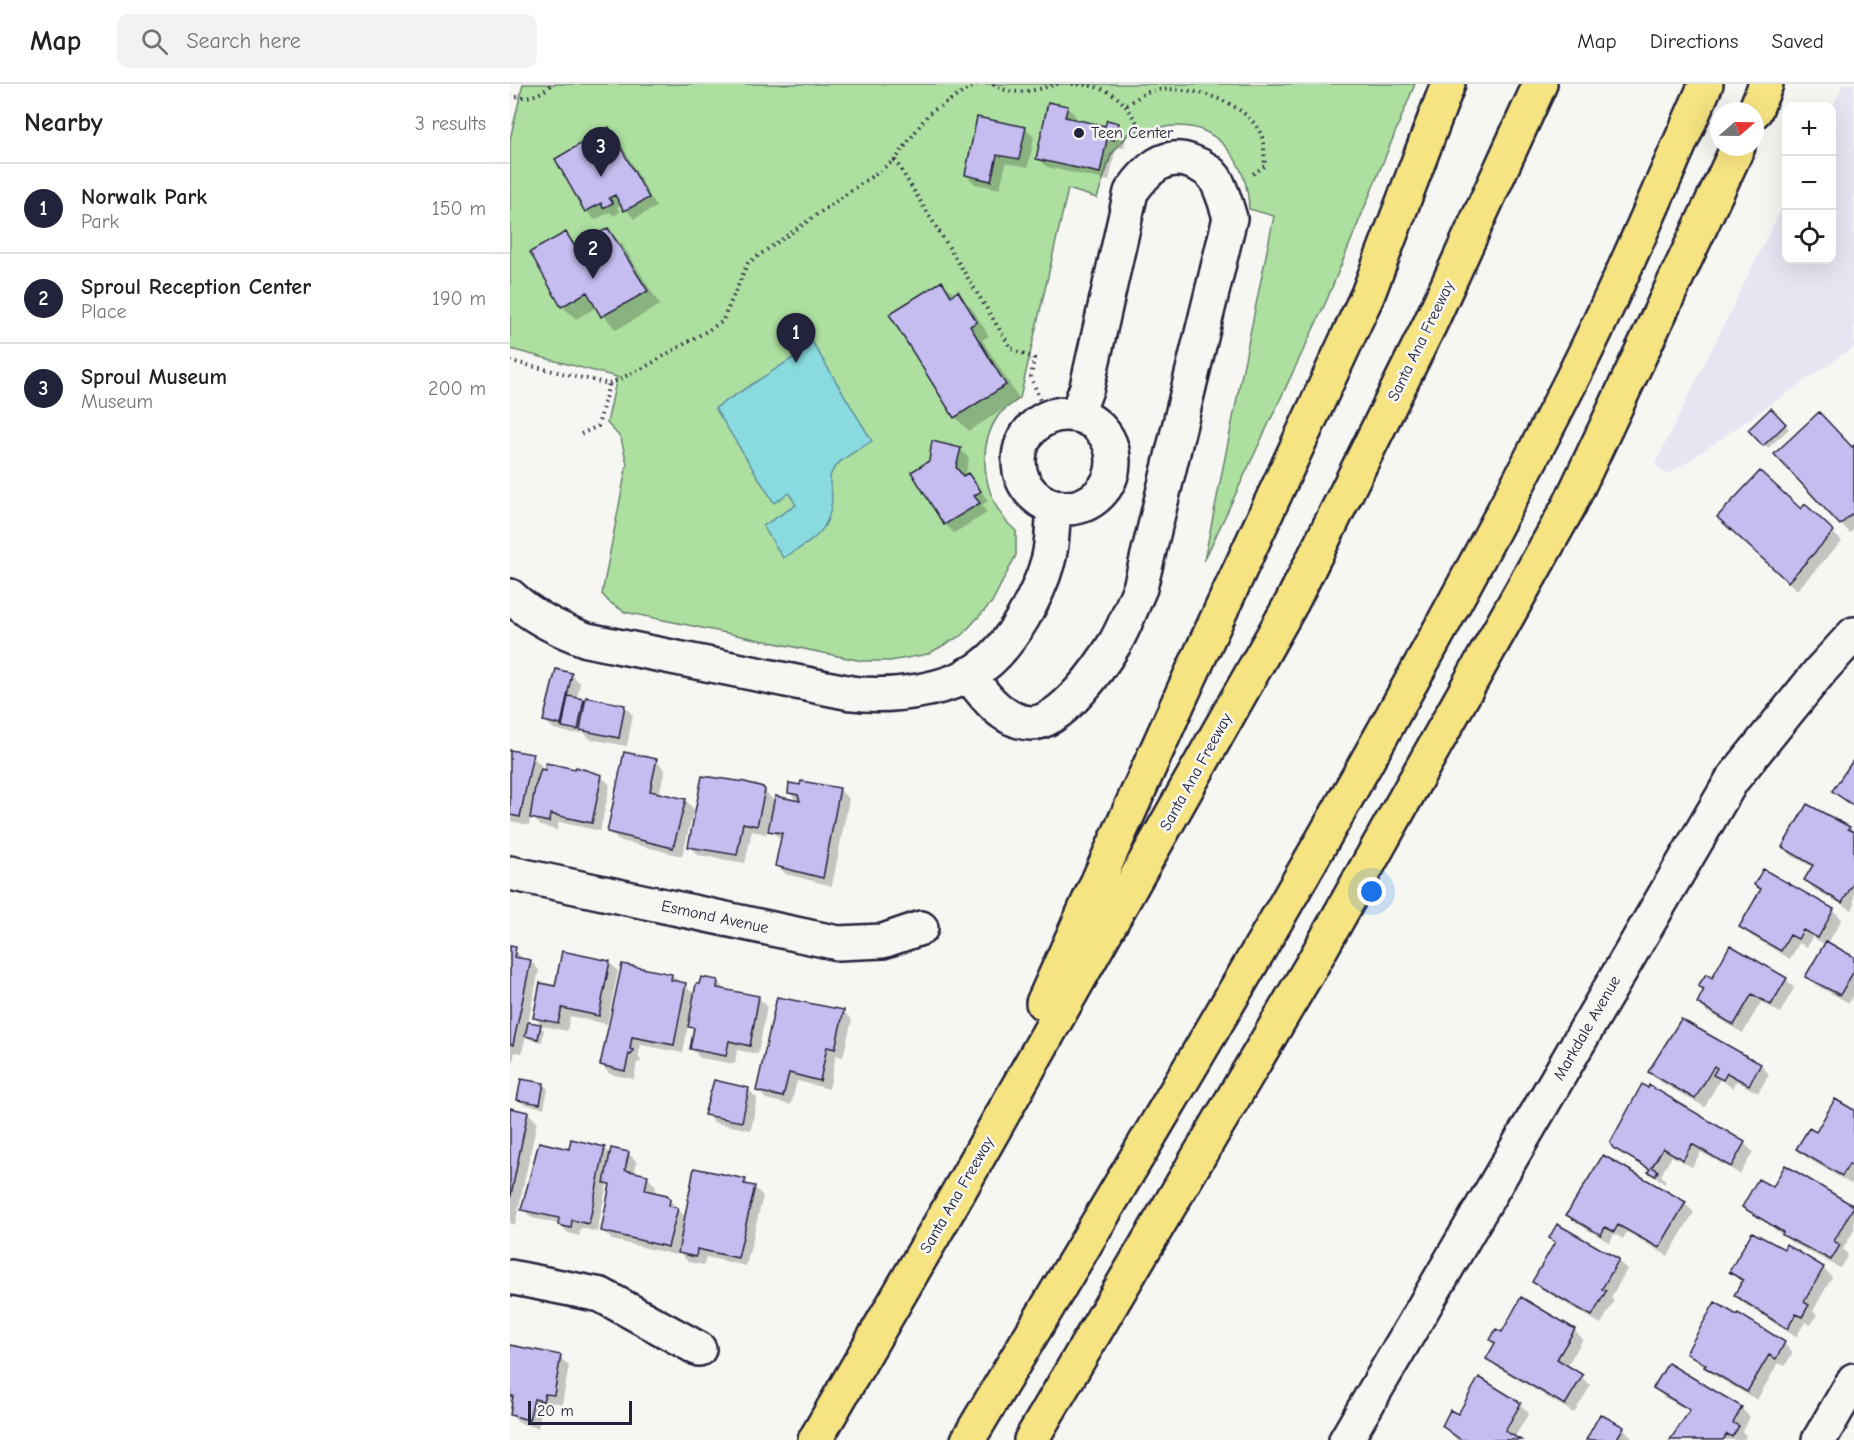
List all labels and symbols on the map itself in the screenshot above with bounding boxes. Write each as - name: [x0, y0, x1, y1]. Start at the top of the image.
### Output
- north arrow: [1710, 102, 1764, 156]
- place label: Teen Center: [1091, 124, 1174, 142]
- marker: Teen Center: [1072, 126, 1086, 140]
- pin: 3: [582, 128, 620, 177]
- pin: 2: [574, 230, 613, 279]
- street label: Santa Ana Freeway: [1384, 277, 1458, 404]
- pin: 1: [776, 314, 816, 363]
- street label: Santa Ana Freeway: [1156, 709, 1236, 834]
- your location: [1357, 877, 1386, 906]
- street label: Esmond Avenue: [660, 897, 770, 937]
- street label: Markdale Avenue: [1550, 973, 1624, 1083]
- street label: Santa Ana Freeway: [916, 1133, 998, 1256]
- scale bar: [528, 1398, 632, 1426]

